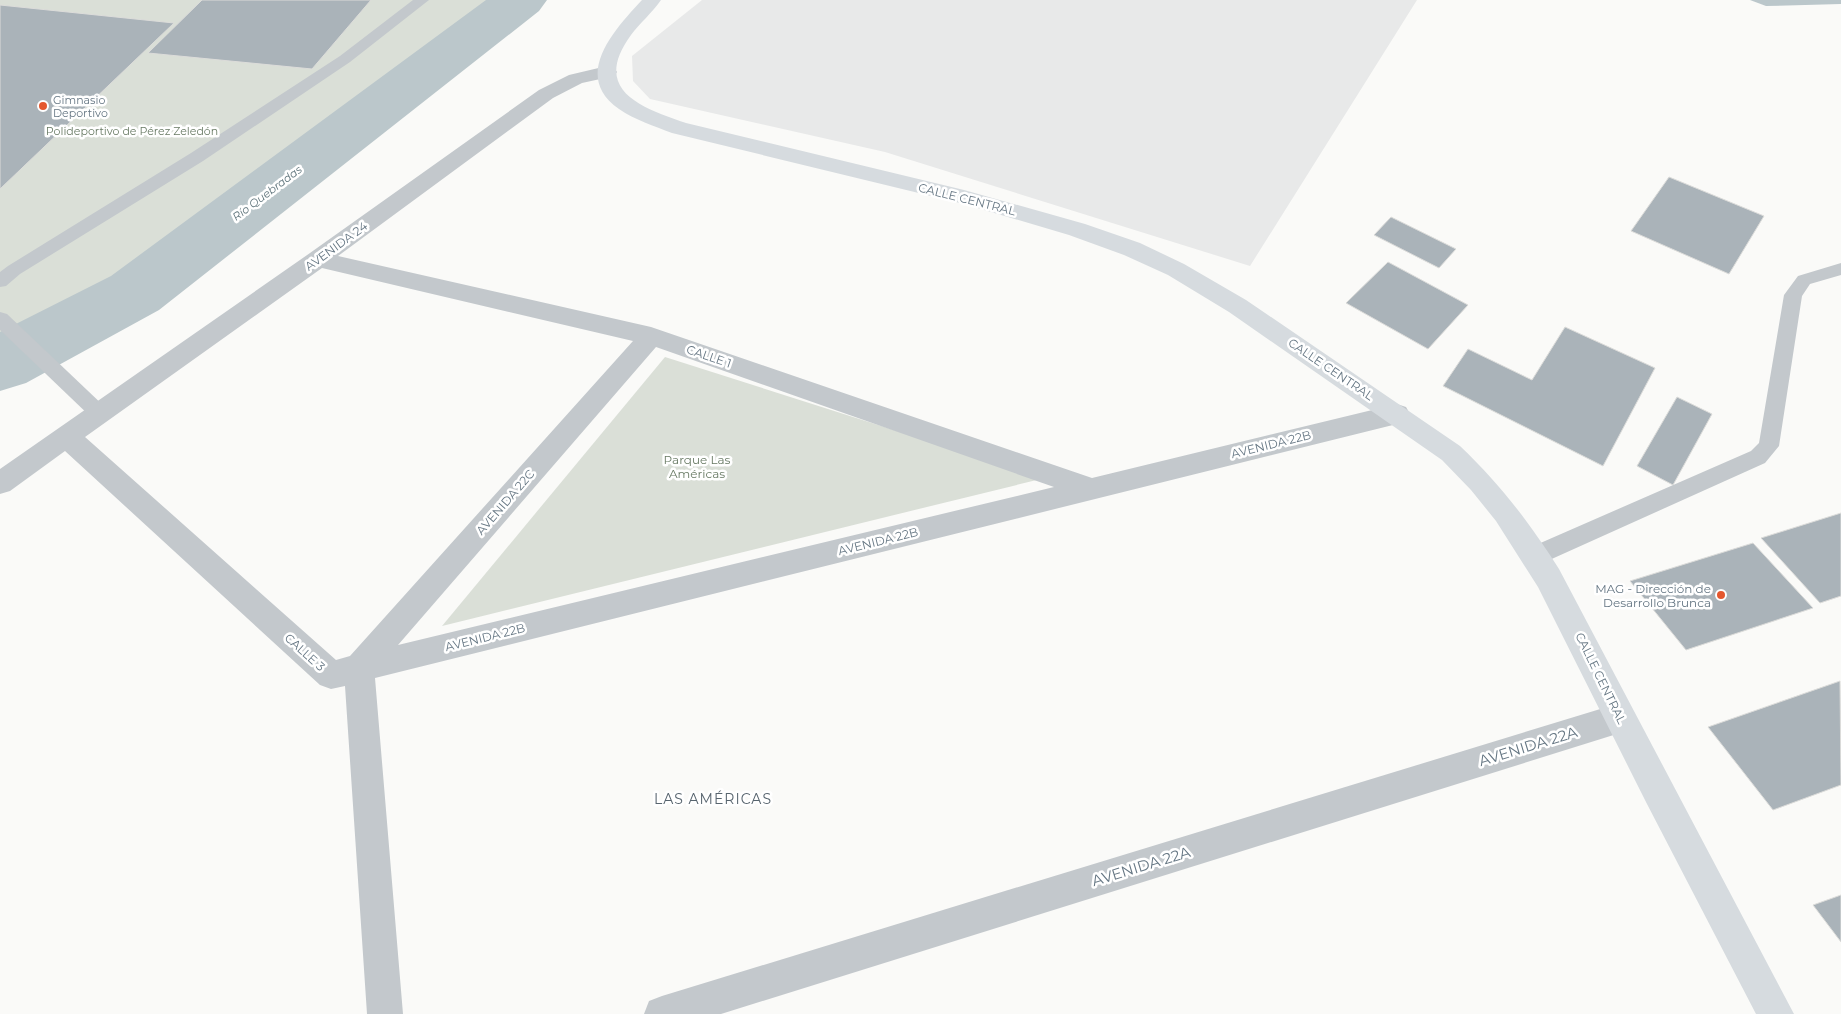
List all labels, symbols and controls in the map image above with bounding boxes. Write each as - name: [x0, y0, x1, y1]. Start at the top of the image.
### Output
- place label: Gimnasio Deportivo: [53, 93, 108, 120]
- marker: Gimnasio Deportivo: [37, 100, 49, 112]
- park label: Polideportivo de Pérez Zeledón: [46, 124, 218, 138]
- water label: Río Quebradas: [229, 162, 305, 224]
- street label: CALLE CENTRAL: [917, 180, 1017, 218]
- street label: AVENIDA 24: [302, 218, 370, 274]
- street label: CALLE CENTRAL: [1285, 335, 1377, 403]
- street label: CALLE 1: [685, 341, 733, 371]
- street label: AVENIDA 22B: [1229, 427, 1313, 461]
- park label: Parque Las Américas: [664, 452, 731, 481]
- street label: AVENIDA 22C: [473, 466, 538, 538]
- street label: AVENIDA 22B: [836, 524, 920, 558]
- place label: MAG - Dirección de Desarrollo Brunca: [1595, 581, 1711, 610]
- marker: MAG - Dirección de Desarrollo Brunca: [1715, 589, 1727, 601]
- street label: AVENIDA 22B: [443, 620, 527, 654]
- street label: CALLE 3: [282, 630, 328, 674]
- street label: CALLE CENTRAL: [1572, 630, 1630, 726]
- street label: AVENIDA 22A: [1476, 722, 1580, 770]
- district label: LAS AMÉRICAS: [654, 790, 772, 808]
- street label: AVENIDA 22A: [1089, 842, 1193, 890]

